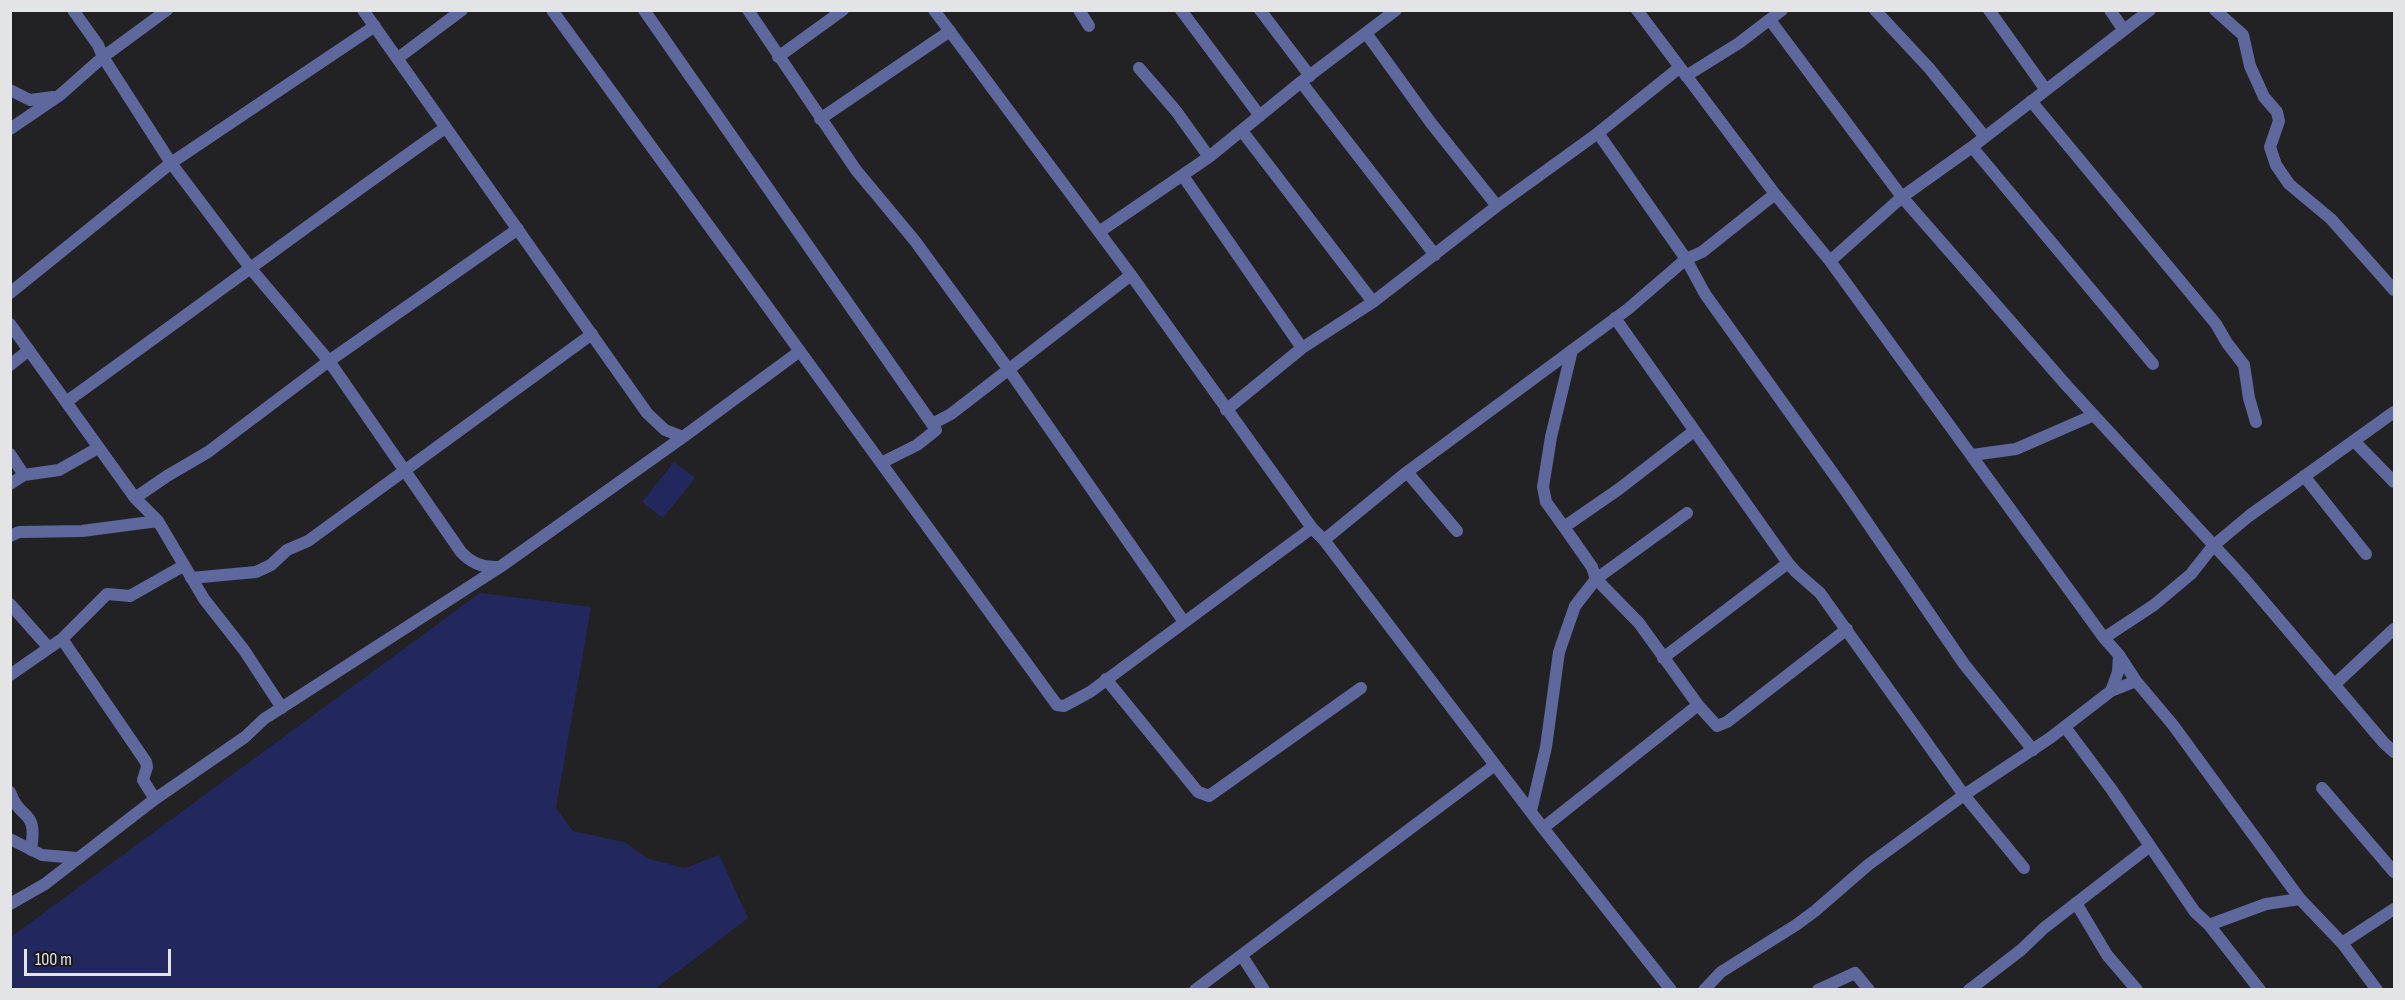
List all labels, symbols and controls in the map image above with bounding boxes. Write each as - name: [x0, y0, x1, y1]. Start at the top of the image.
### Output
- scale bar: [27, 937, 174, 975]
- text: 100 m: [35, 949, 72, 970]

